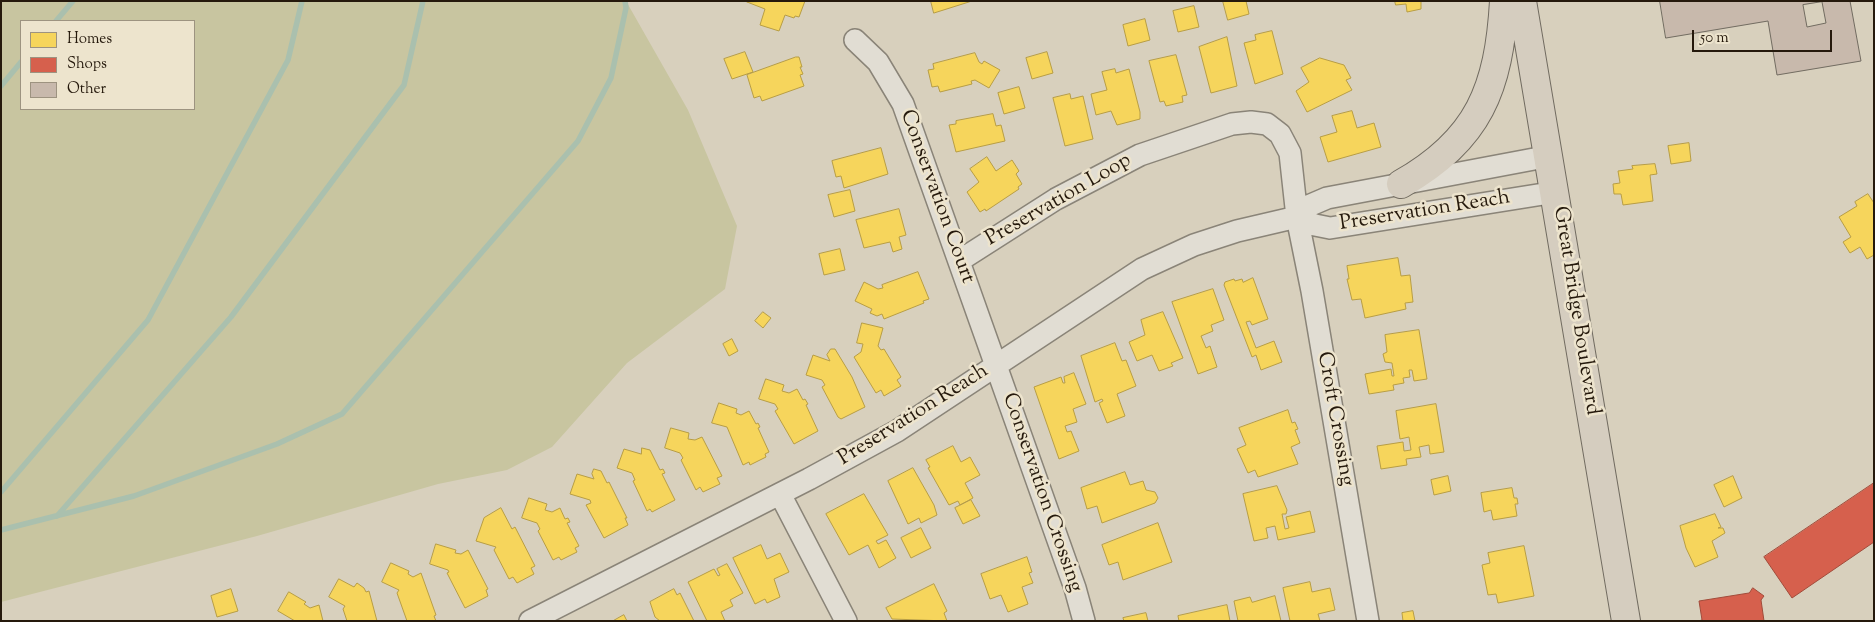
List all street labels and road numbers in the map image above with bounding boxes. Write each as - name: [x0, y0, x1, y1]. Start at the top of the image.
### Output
- street label: Conservation Court: [893, 107, 979, 287]
- street label: Preservation Loop: [982, 149, 1136, 253]
- street label: Preservation Reach: [1338, 186, 1512, 238]
- street label: Great Bridge Boulevard: [1546, 205, 1604, 417]
- street label: Croft Crossing: [1310, 350, 1358, 488]
- street label: Preservation Reach: [834, 360, 994, 472]
- street label: Conservation Crossing: [995, 390, 1087, 596]

